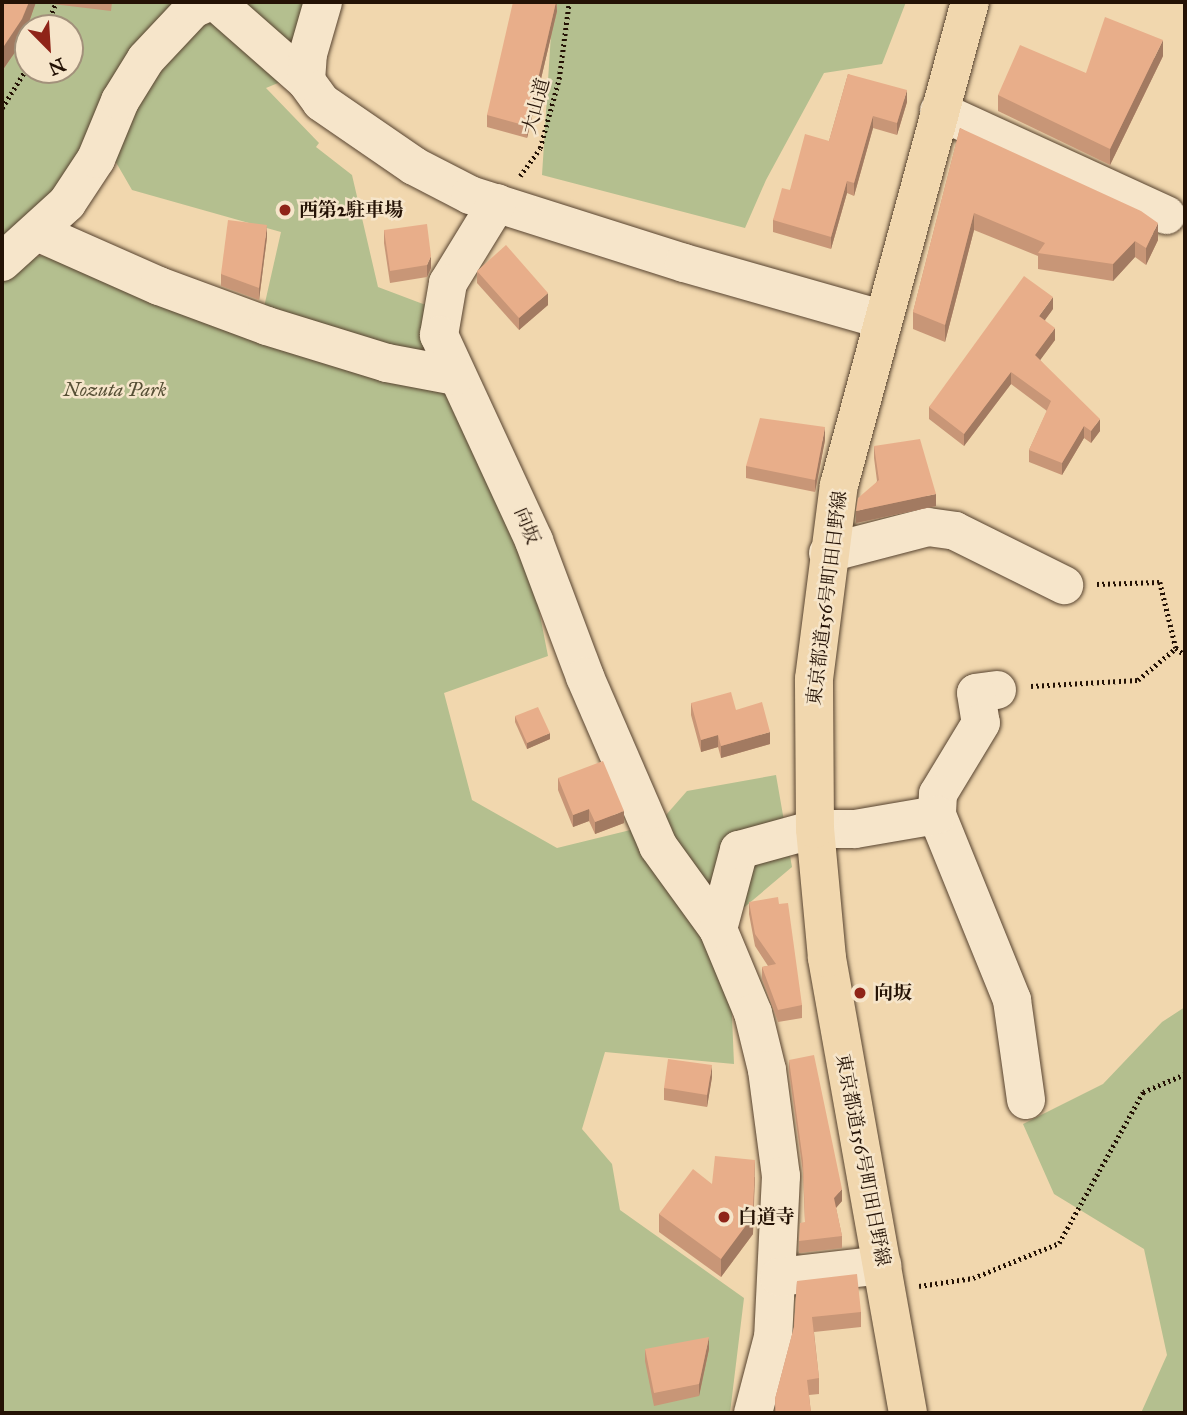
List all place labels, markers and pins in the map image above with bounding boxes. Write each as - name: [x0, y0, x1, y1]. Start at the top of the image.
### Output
- place label: 西第2駐車場: [299, 199, 403, 221]
- marker: 西第2駐車場: [277, 202, 293, 218]
- place label: 向坂: [874, 982, 912, 1004]
- marker: 向坂: [852, 985, 868, 1001]
- place label: 白道寺: [738, 1206, 795, 1228]
- marker: 白道寺: [716, 1209, 732, 1225]

